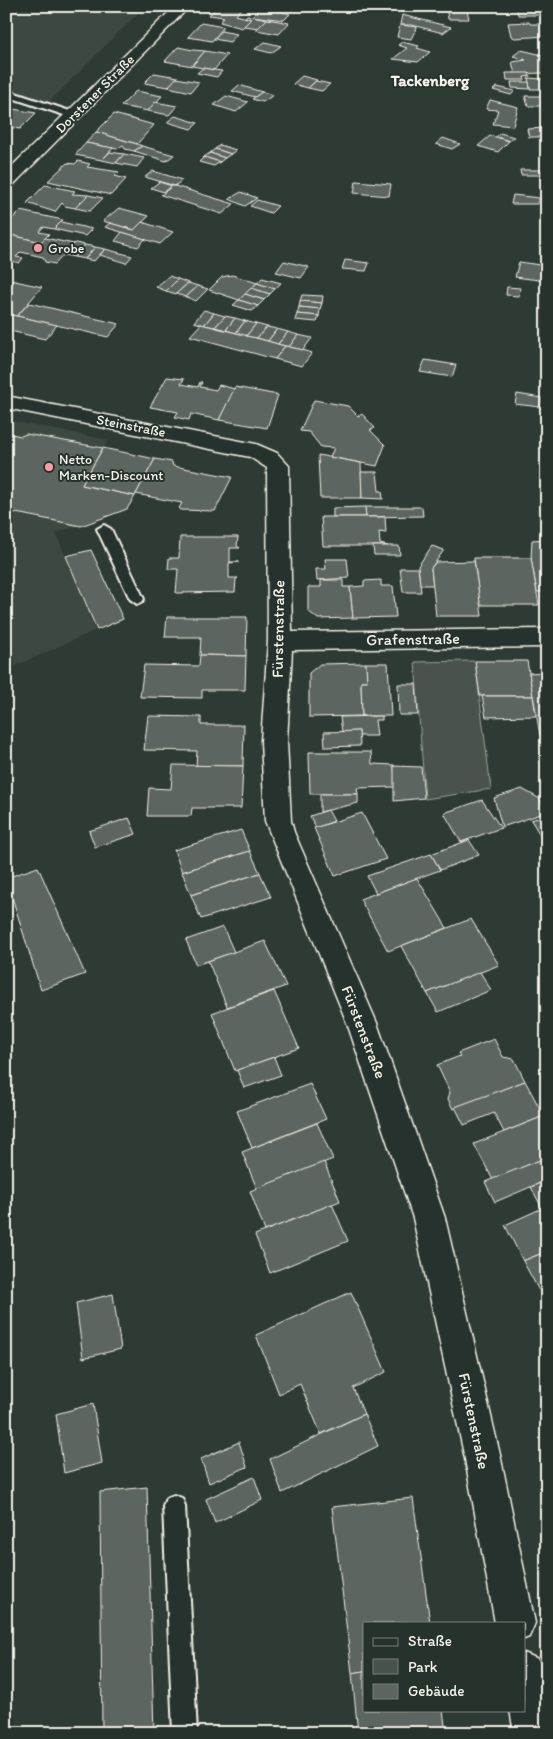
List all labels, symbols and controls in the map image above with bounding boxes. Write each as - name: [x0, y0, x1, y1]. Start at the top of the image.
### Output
- street label: Dorstener Straße: [52, 51, 138, 137]
- district label: Tackenberg: [390, 71, 470, 91]
- place label: Grobe: [48, 240, 85, 257]
- marker: Grobe: [32, 242, 44, 254]
- street label: Steinstraße: [95, 411, 167, 441]
- place label: Netto Marken-Discount: [59, 451, 164, 484]
- marker: Netto Marken-Discount: [43, 461, 55, 473]
- street label: Fürstenstraße: [268, 580, 288, 678]
- street label: Grafenstraße: [366, 629, 460, 649]
- street label: Fürstenstraße: [338, 983, 391, 1081]
- street label: Fürstenstraße: [455, 1371, 494, 1471]
- legend: [363, 1622, 526, 1712]
- text: Straße: [408, 1632, 452, 1650]
- text: Park: [408, 1658, 438, 1676]
- text: Gebäude: [408, 1682, 465, 1700]

